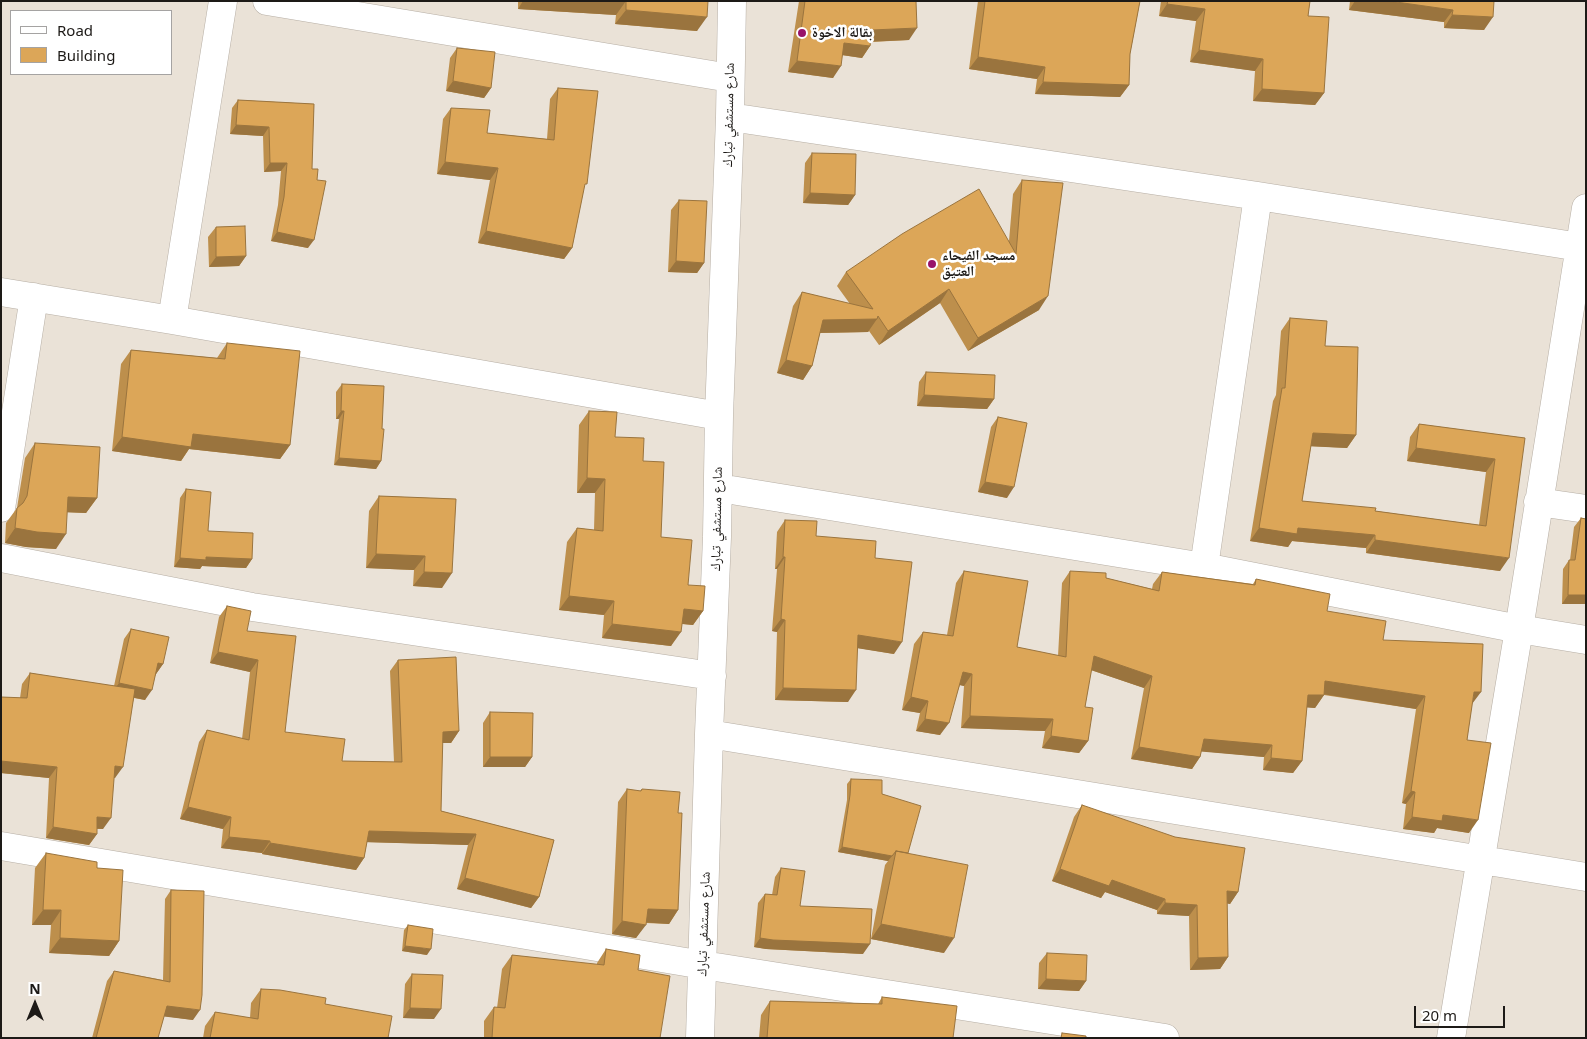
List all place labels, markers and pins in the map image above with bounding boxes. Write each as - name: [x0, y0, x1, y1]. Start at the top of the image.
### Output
- place label: بقالة الاخوة: [812, 25, 872, 41]
- marker: بقالة الاخوة: [796, 27, 808, 39]
- place label: مسجد الفيحاء العتيق: [942, 248, 1015, 280]
- marker: مسجد الفيحاء العتيق: [926, 258, 938, 270]

